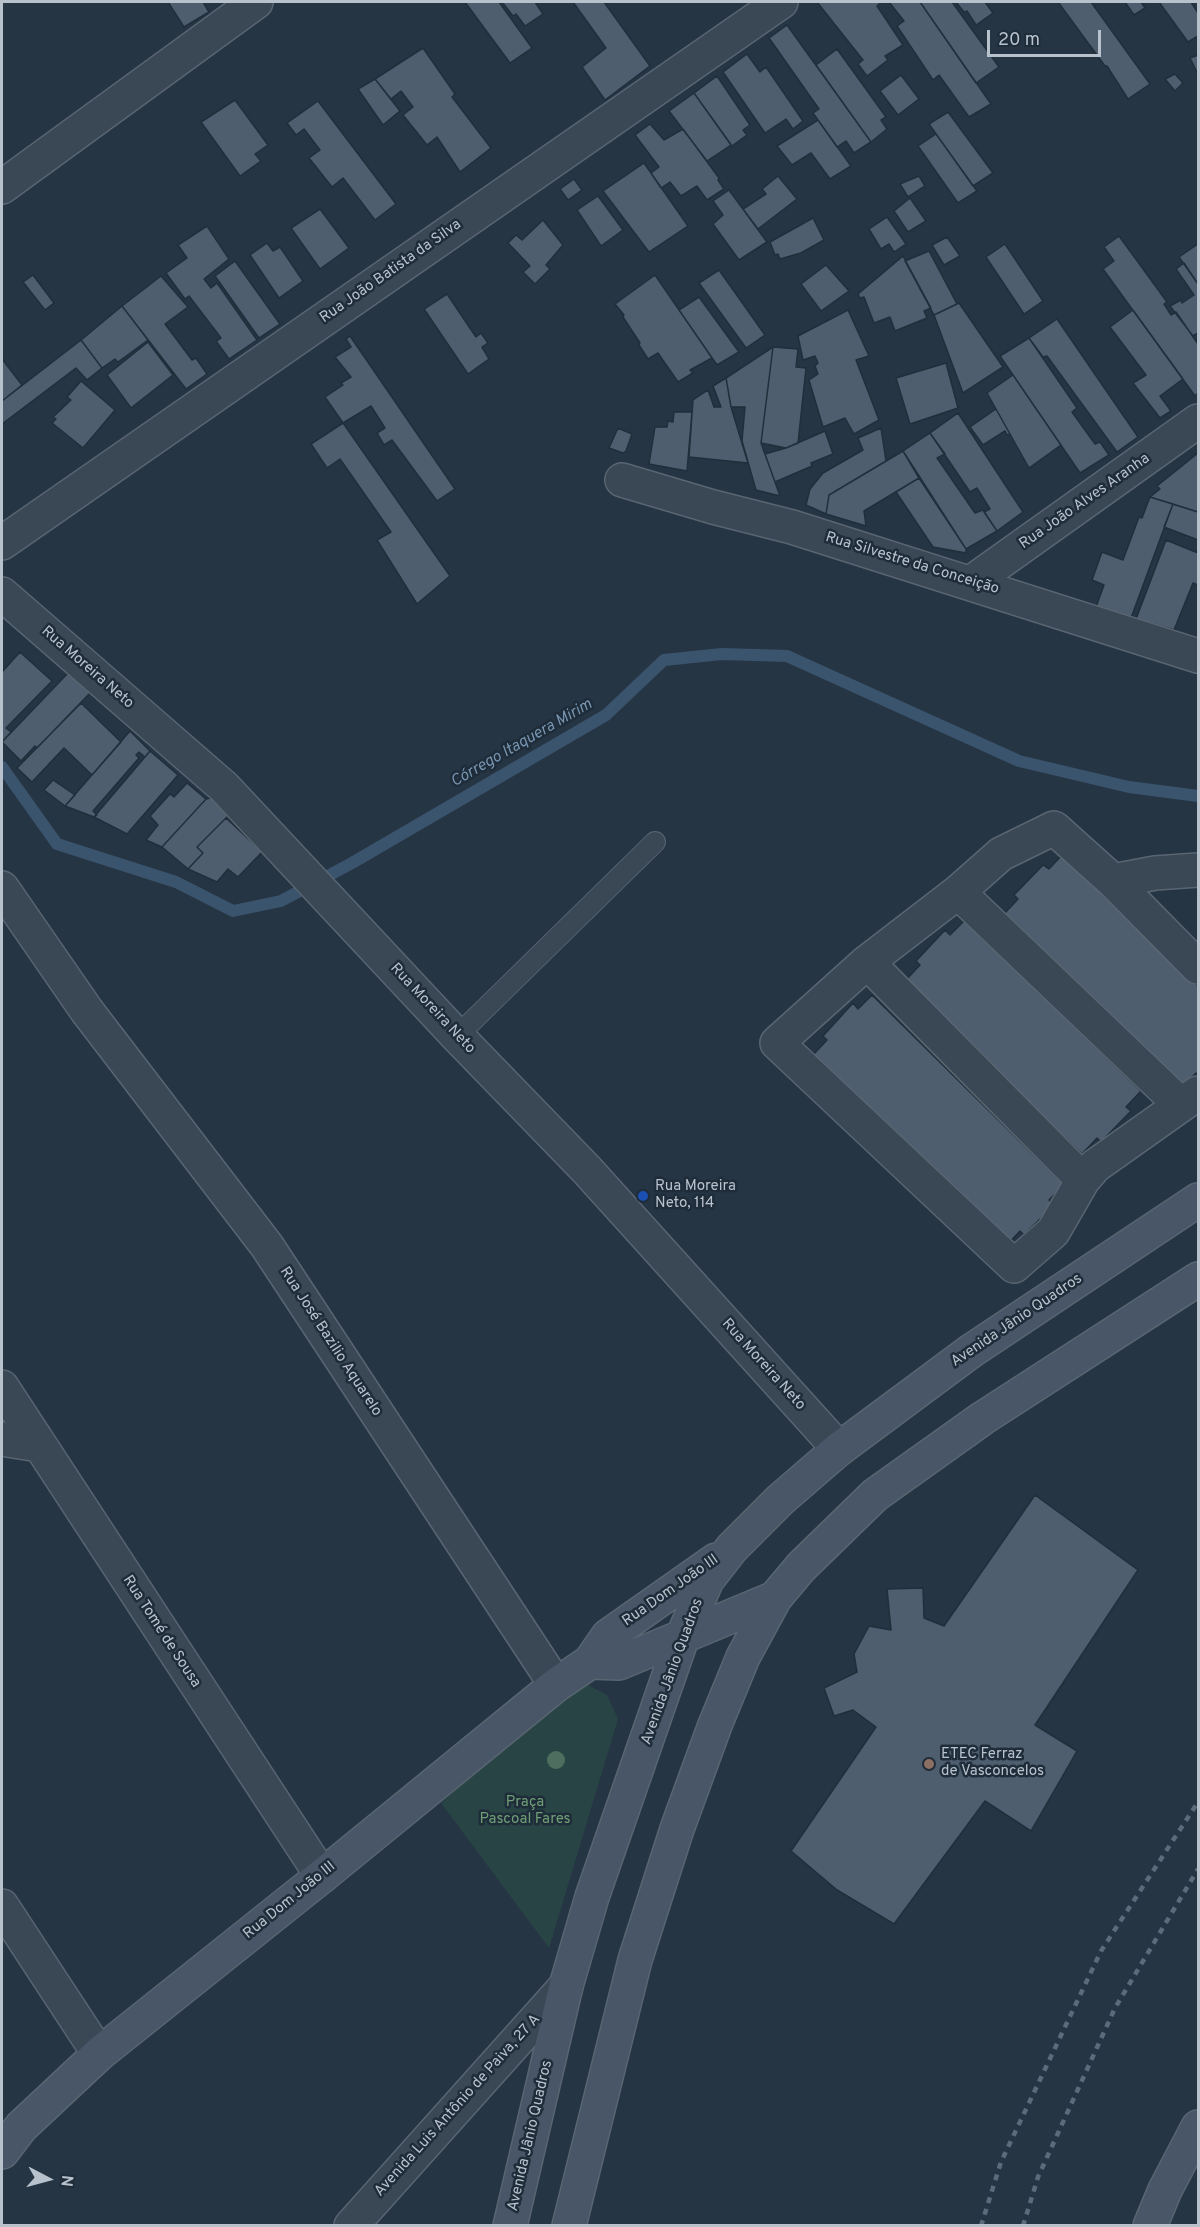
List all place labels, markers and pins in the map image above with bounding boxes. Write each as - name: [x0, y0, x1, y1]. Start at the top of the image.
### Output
- place label: Rua Moreira Neto, 114: [655, 1178, 736, 1213]
- marker: Rua Moreira Neto, 114: [636, 1189, 650, 1203]
- place label: ETEC Ferraz de Vasconcelos: [941, 1746, 1044, 1781]
- marker: ETEC Ferraz de Vasconcelos: [922, 1757, 936, 1771]

